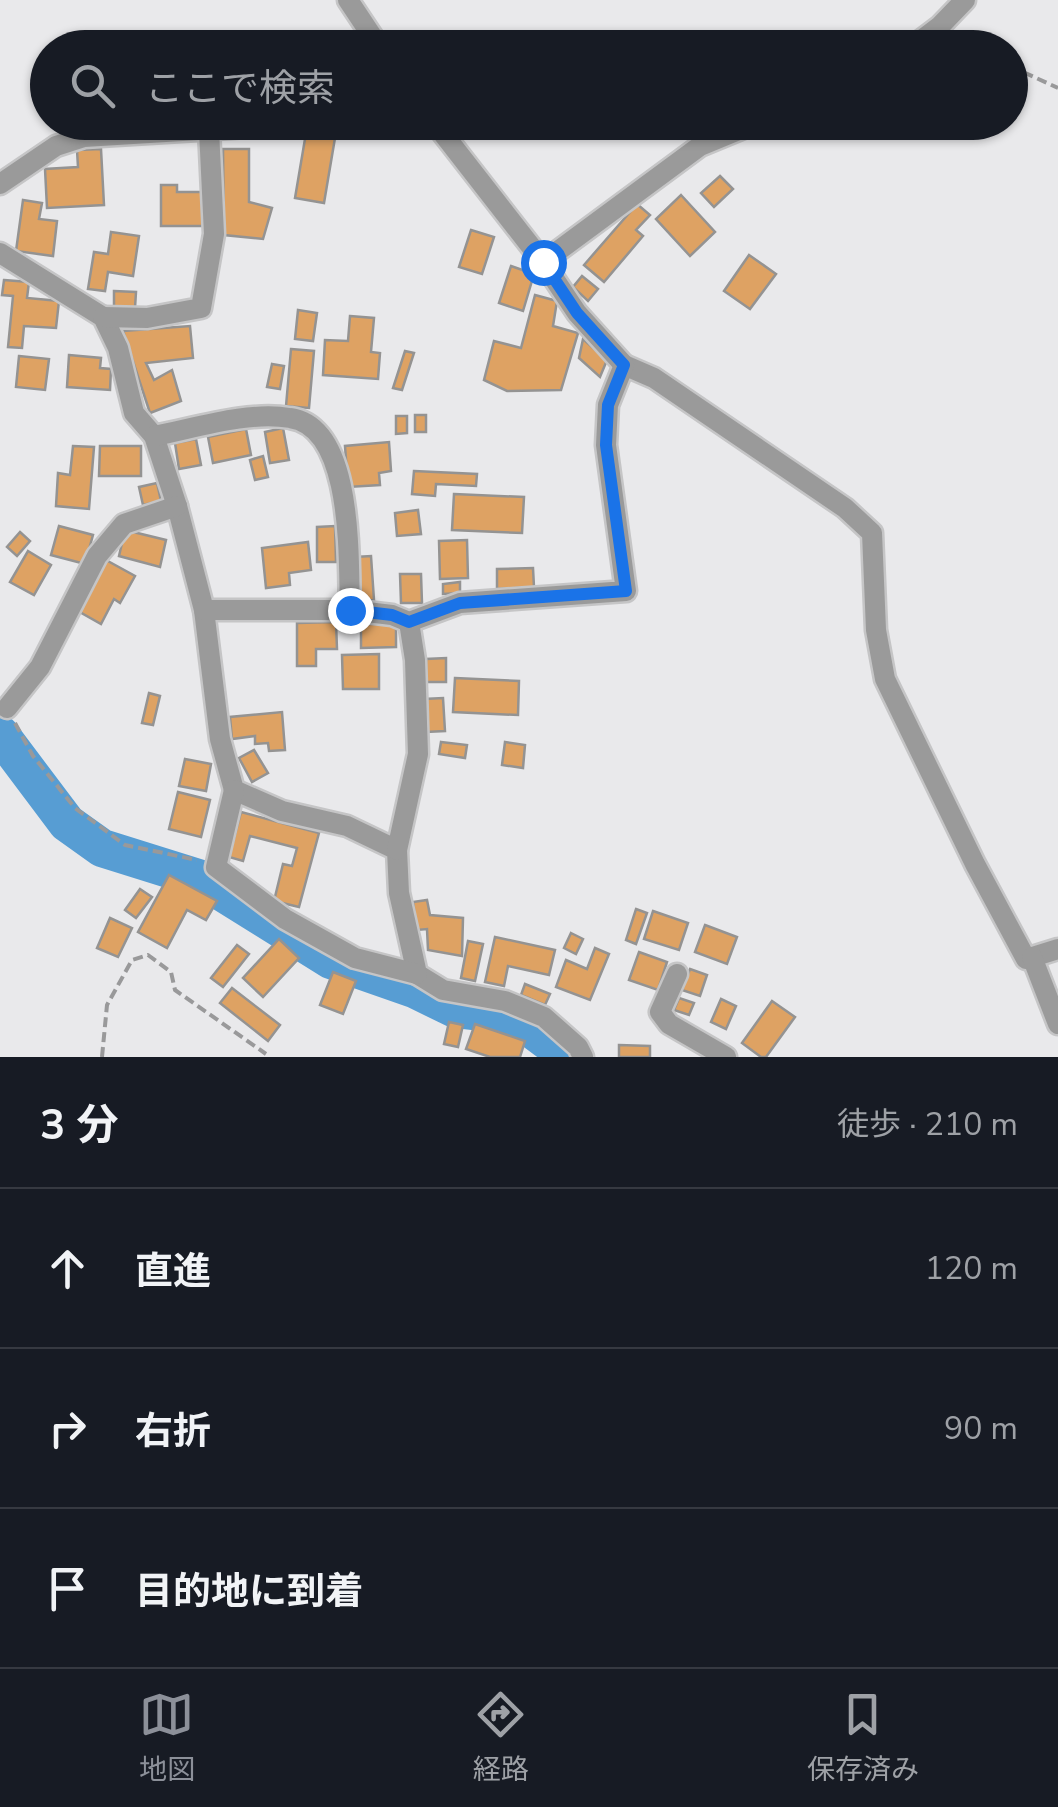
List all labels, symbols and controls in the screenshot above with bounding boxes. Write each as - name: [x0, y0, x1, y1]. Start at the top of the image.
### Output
- search box: [30, 30, 1028, 140]
- icon: search: [65, 58, 120, 113]
- text: ここで検索: [145, 63, 335, 114]
- route start: [521, 240, 567, 286]
- route end: [328, 588, 374, 634]
- text: 3 分: [40, 1097, 119, 1154]
- text: 徒歩 · 210 m: [837, 1103, 1018, 1146]
- icon: ahead: [40, 1241, 95, 1296]
- text: 直進: [135, 1246, 211, 1297]
- text: 120 m: [925, 1247, 1018, 1290]
- icon: right: [40, 1401, 95, 1456]
- text: 右折: [135, 1406, 211, 1457]
- text: 90 m: [944, 1407, 1018, 1450]
- icon: arrive: [40, 1561, 95, 1616]
- text: 目的地に到着: [135, 1566, 363, 1617]
- tab: 地図: [139, 1687, 195, 1789]
- tab: 経路: [473, 1687, 529, 1789]
- tab: 保存済み: [807, 1687, 919, 1789]

